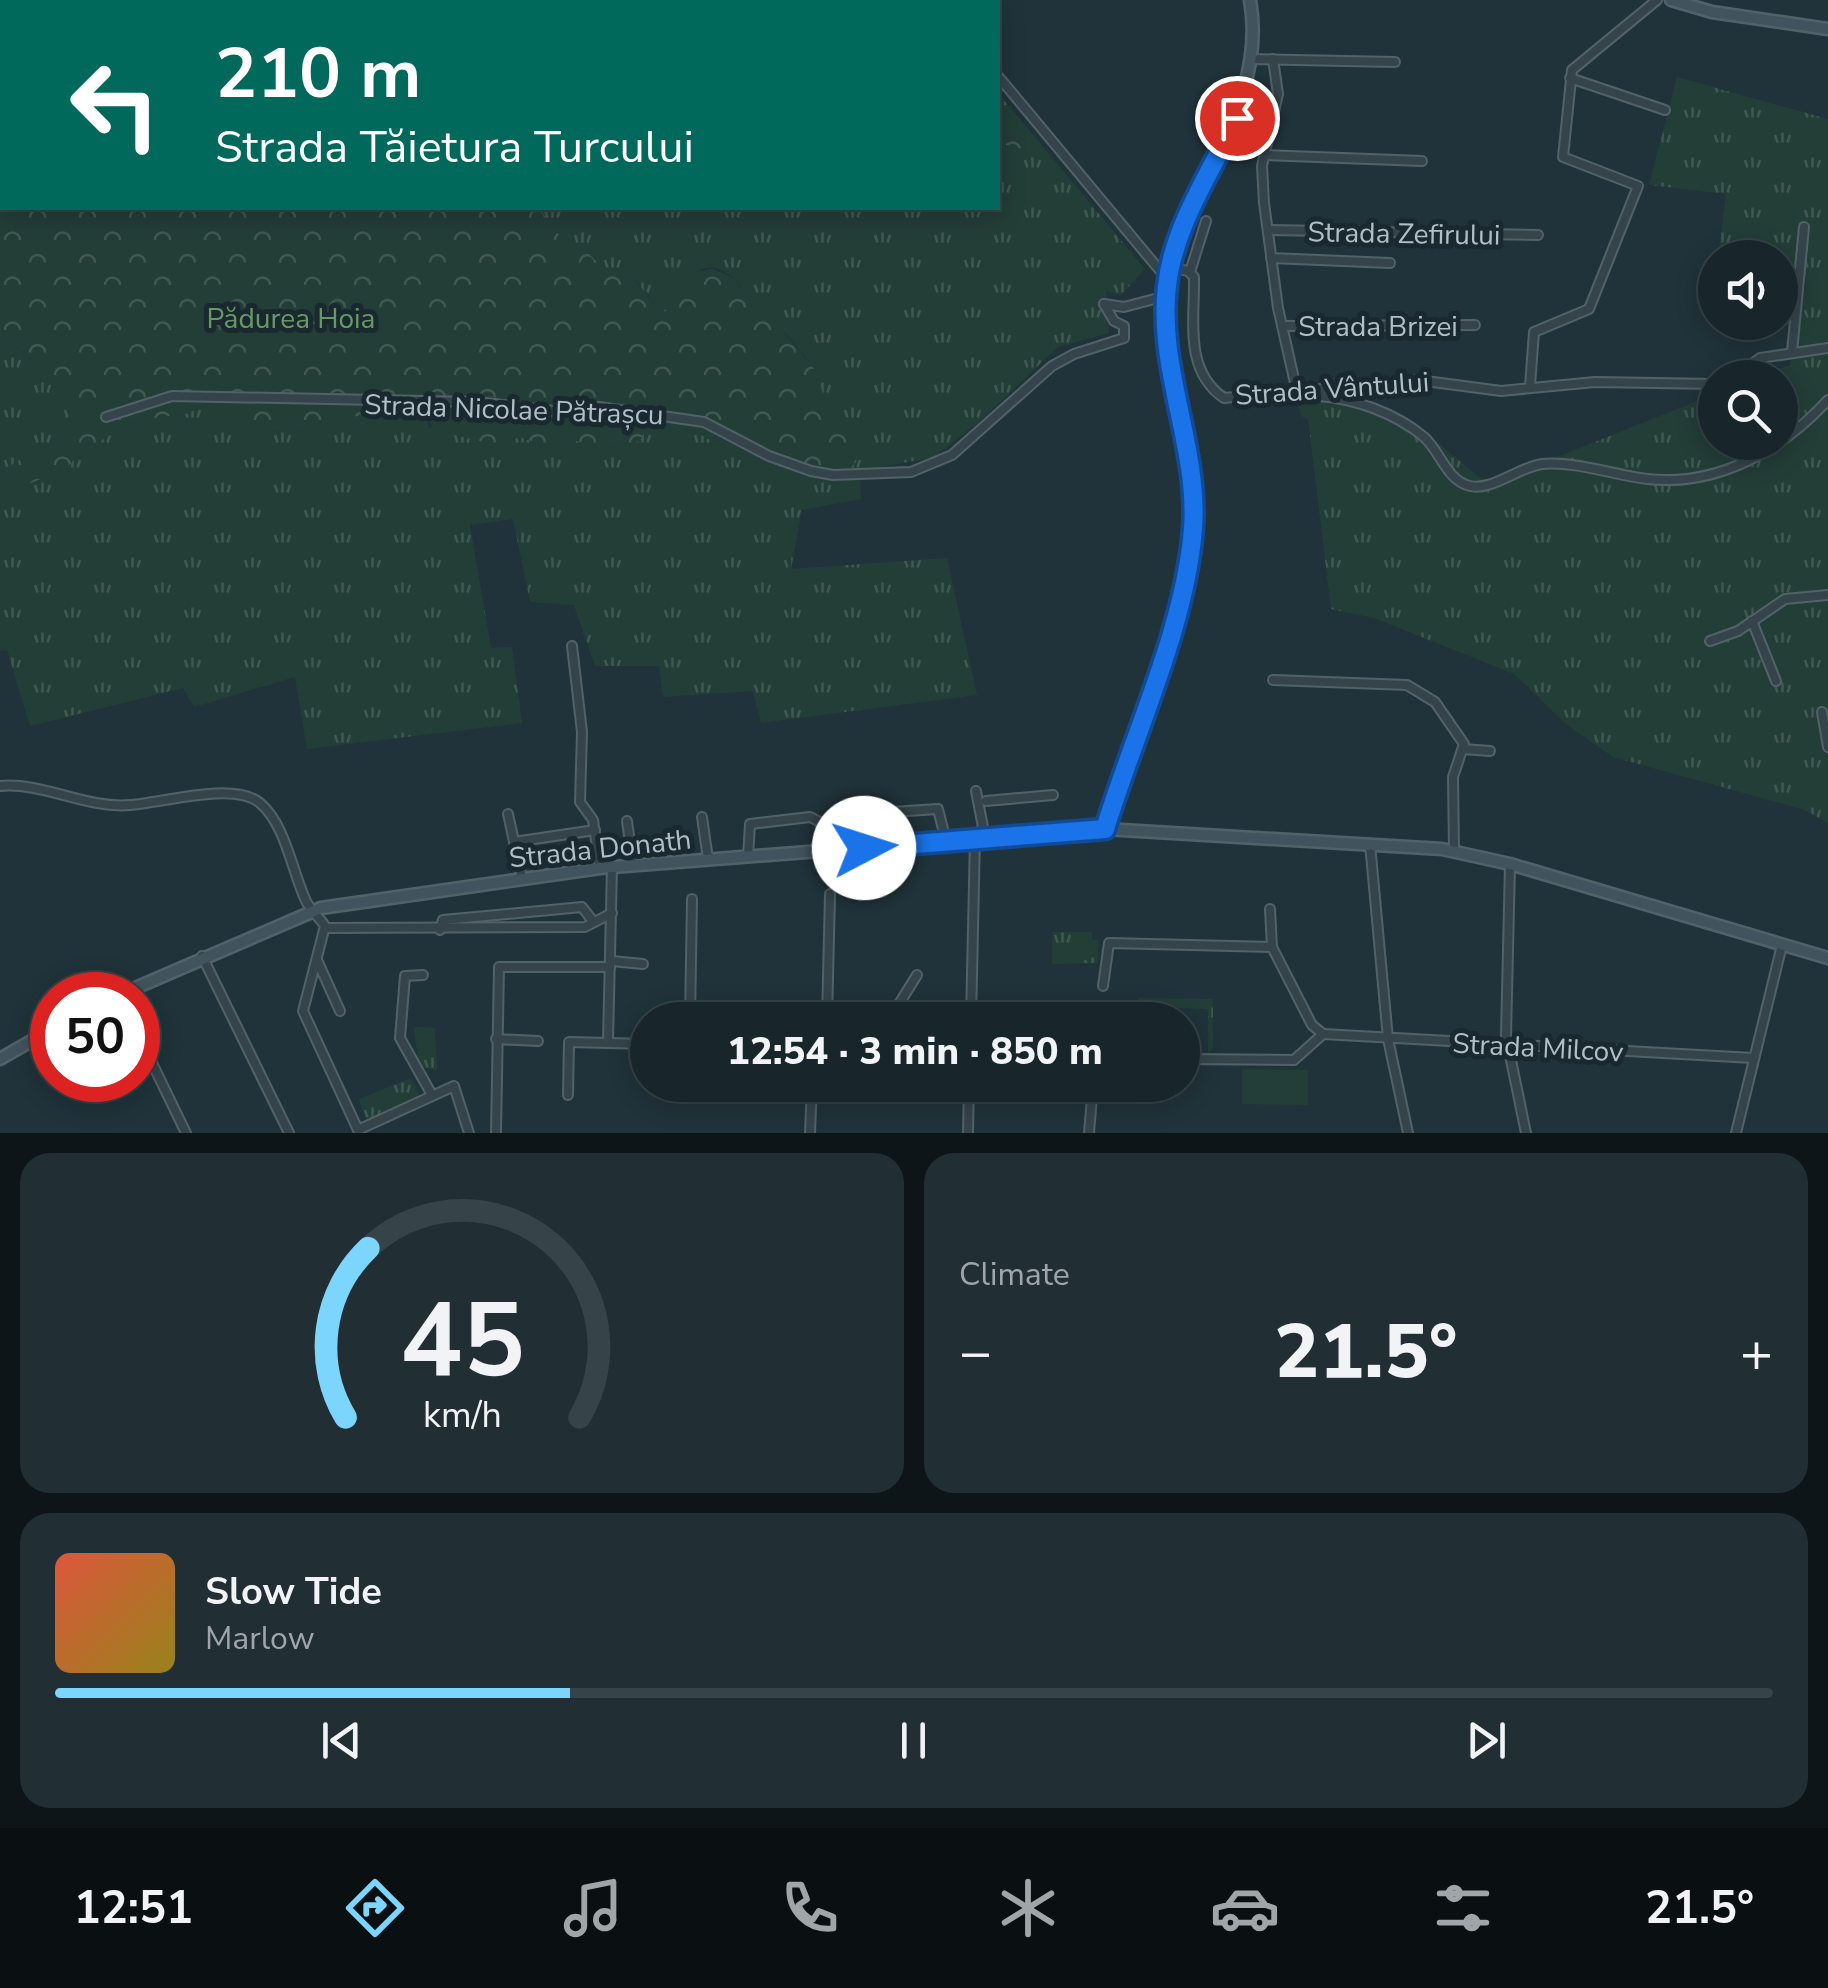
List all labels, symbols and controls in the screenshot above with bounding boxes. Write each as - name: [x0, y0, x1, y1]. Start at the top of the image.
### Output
- text: 210 m: [215, 26, 421, 122]
- icon: left: [50, 40, 180, 170]
- pin: [1195, 76, 1280, 161]
- icon: arrive: [1210, 91, 1265, 146]
- text: Strada Tăietura Turcului: [215, 117, 694, 178]
- street label: Strada Zefirului: [1307, 213, 1501, 255]
- map controls: [1698, 240, 1798, 460]
- button: sound: [1698, 240, 1798, 340]
- park label: Pădurea Hoia: [207, 300, 375, 338]
- street label: Strada Brizei: [1298, 308, 1458, 346]
- button: search: [1698, 360, 1798, 460]
- street label: Strada Vântului: [1234, 363, 1430, 415]
- street label: Strada Nicolae Pătrașcu: [364, 386, 664, 434]
- position arrow: [812, 796, 916, 900]
- street label: Strada Donath: [507, 821, 693, 877]
- speed limit sign: 50: [30, 972, 160, 1102]
- street label: Strada Milcov: [1452, 1025, 1625, 1071]
- text: 12:54 · 3 min · 850 m: [727, 1026, 1103, 1077]
- text: Climate: [959, 1253, 1070, 1296]
- text: 45: [400, 1270, 524, 1412]
- text: 21.5°: [1274, 1301, 1458, 1403]
- text: −: [959, 1315, 992, 1390]
- text: +: [1740, 1315, 1773, 1390]
- text: km/h: [423, 1391, 501, 1440]
- text: Slow Tide: [205, 1566, 382, 1617]
- text: Marlow: [205, 1617, 315, 1660]
- icon: previous: [314, 1713, 369, 1768]
- icon: pause: [886, 1713, 941, 1768]
- icon: next: [1459, 1713, 1514, 1768]
- icon: directions: [340, 1873, 410, 1943]
- icon: music: [558, 1873, 628, 1943]
- icon: phone: [775, 1873, 845, 1943]
- icon: climate: [993, 1873, 1063, 1943]
- icon: car: [1210, 1873, 1280, 1943]
- icon: filters: [1428, 1873, 1498, 1943]
- text: 12:51: [74, 1878, 193, 1939]
- text: 21.5°: [1645, 1878, 1754, 1939]

